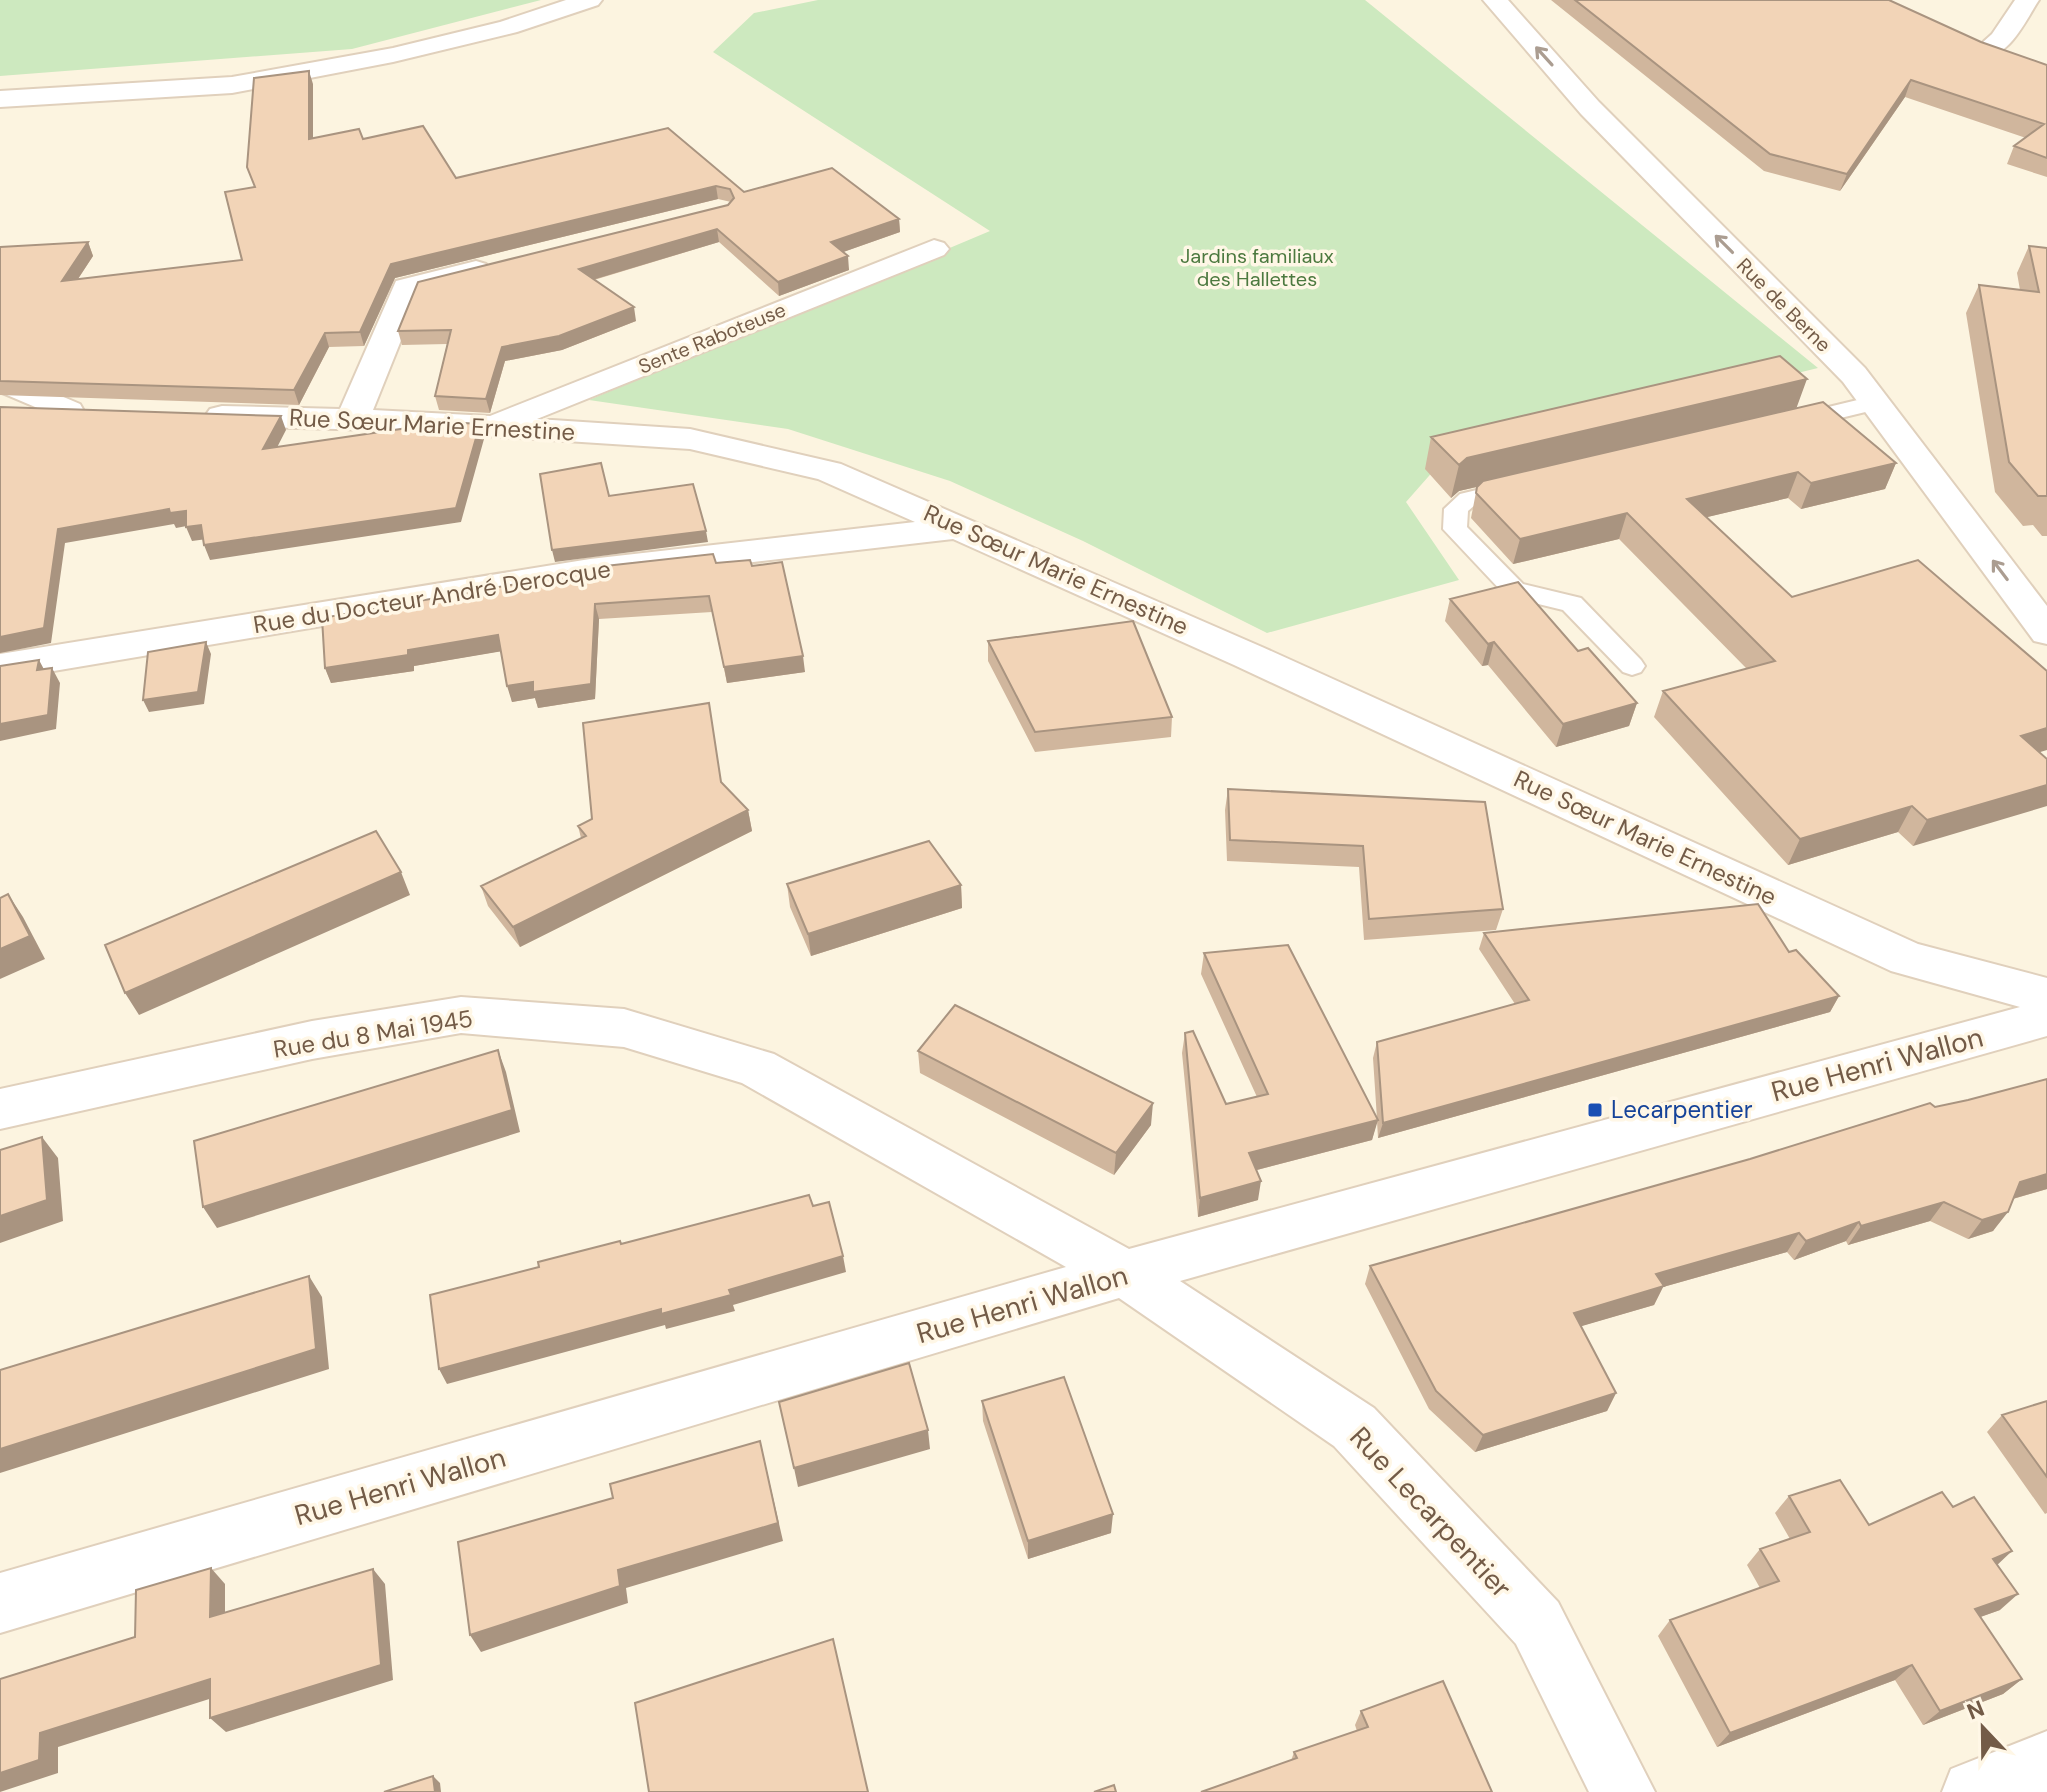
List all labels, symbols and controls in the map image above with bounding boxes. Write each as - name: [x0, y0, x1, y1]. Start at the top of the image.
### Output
- one-way arrow: [1535, 47, 1553, 67]
- one-way arrow: [1715, 235, 1734, 254]
- park label: Jardins familiaux des Hallettes: [1180, 243, 1334, 292]
- street label: Rue de Berne: [1731, 252, 1837, 358]
- street label: Sente Raboteuse: [634, 297, 790, 379]
- street label: Rue Sœur Marie Ernestine: [288, 402, 576, 447]
- street label: Rue Sœur Marie Ernestine: [919, 497, 1193, 642]
- street label: Rue du Docteur André Derocque: [251, 553, 613, 640]
- one-way arrow: [1992, 559, 2008, 581]
- street label: Rue Sœur Marie Ernestine: [1509, 763, 1781, 912]
- street label: Rue du 8 Mai 1945: [271, 1002, 475, 1065]
- street label: Rue Henri Wallon: [1767, 1018, 1987, 1111]
- place label: Lecarpentier: [1611, 1094, 1753, 1125]
- marker: Lecarpentier: [1586, 1101, 1604, 1119]
- street label: Rue Henri Wallon: [912, 1257, 1132, 1352]
- street label: Rue Lecarpentier: [1342, 1419, 1520, 1606]
- street label: Rue Henri Wallon: [290, 1439, 510, 1534]
- north arrow: [1943, 1688, 2023, 1768]
- text: N: [1963, 1693, 1989, 1726]

